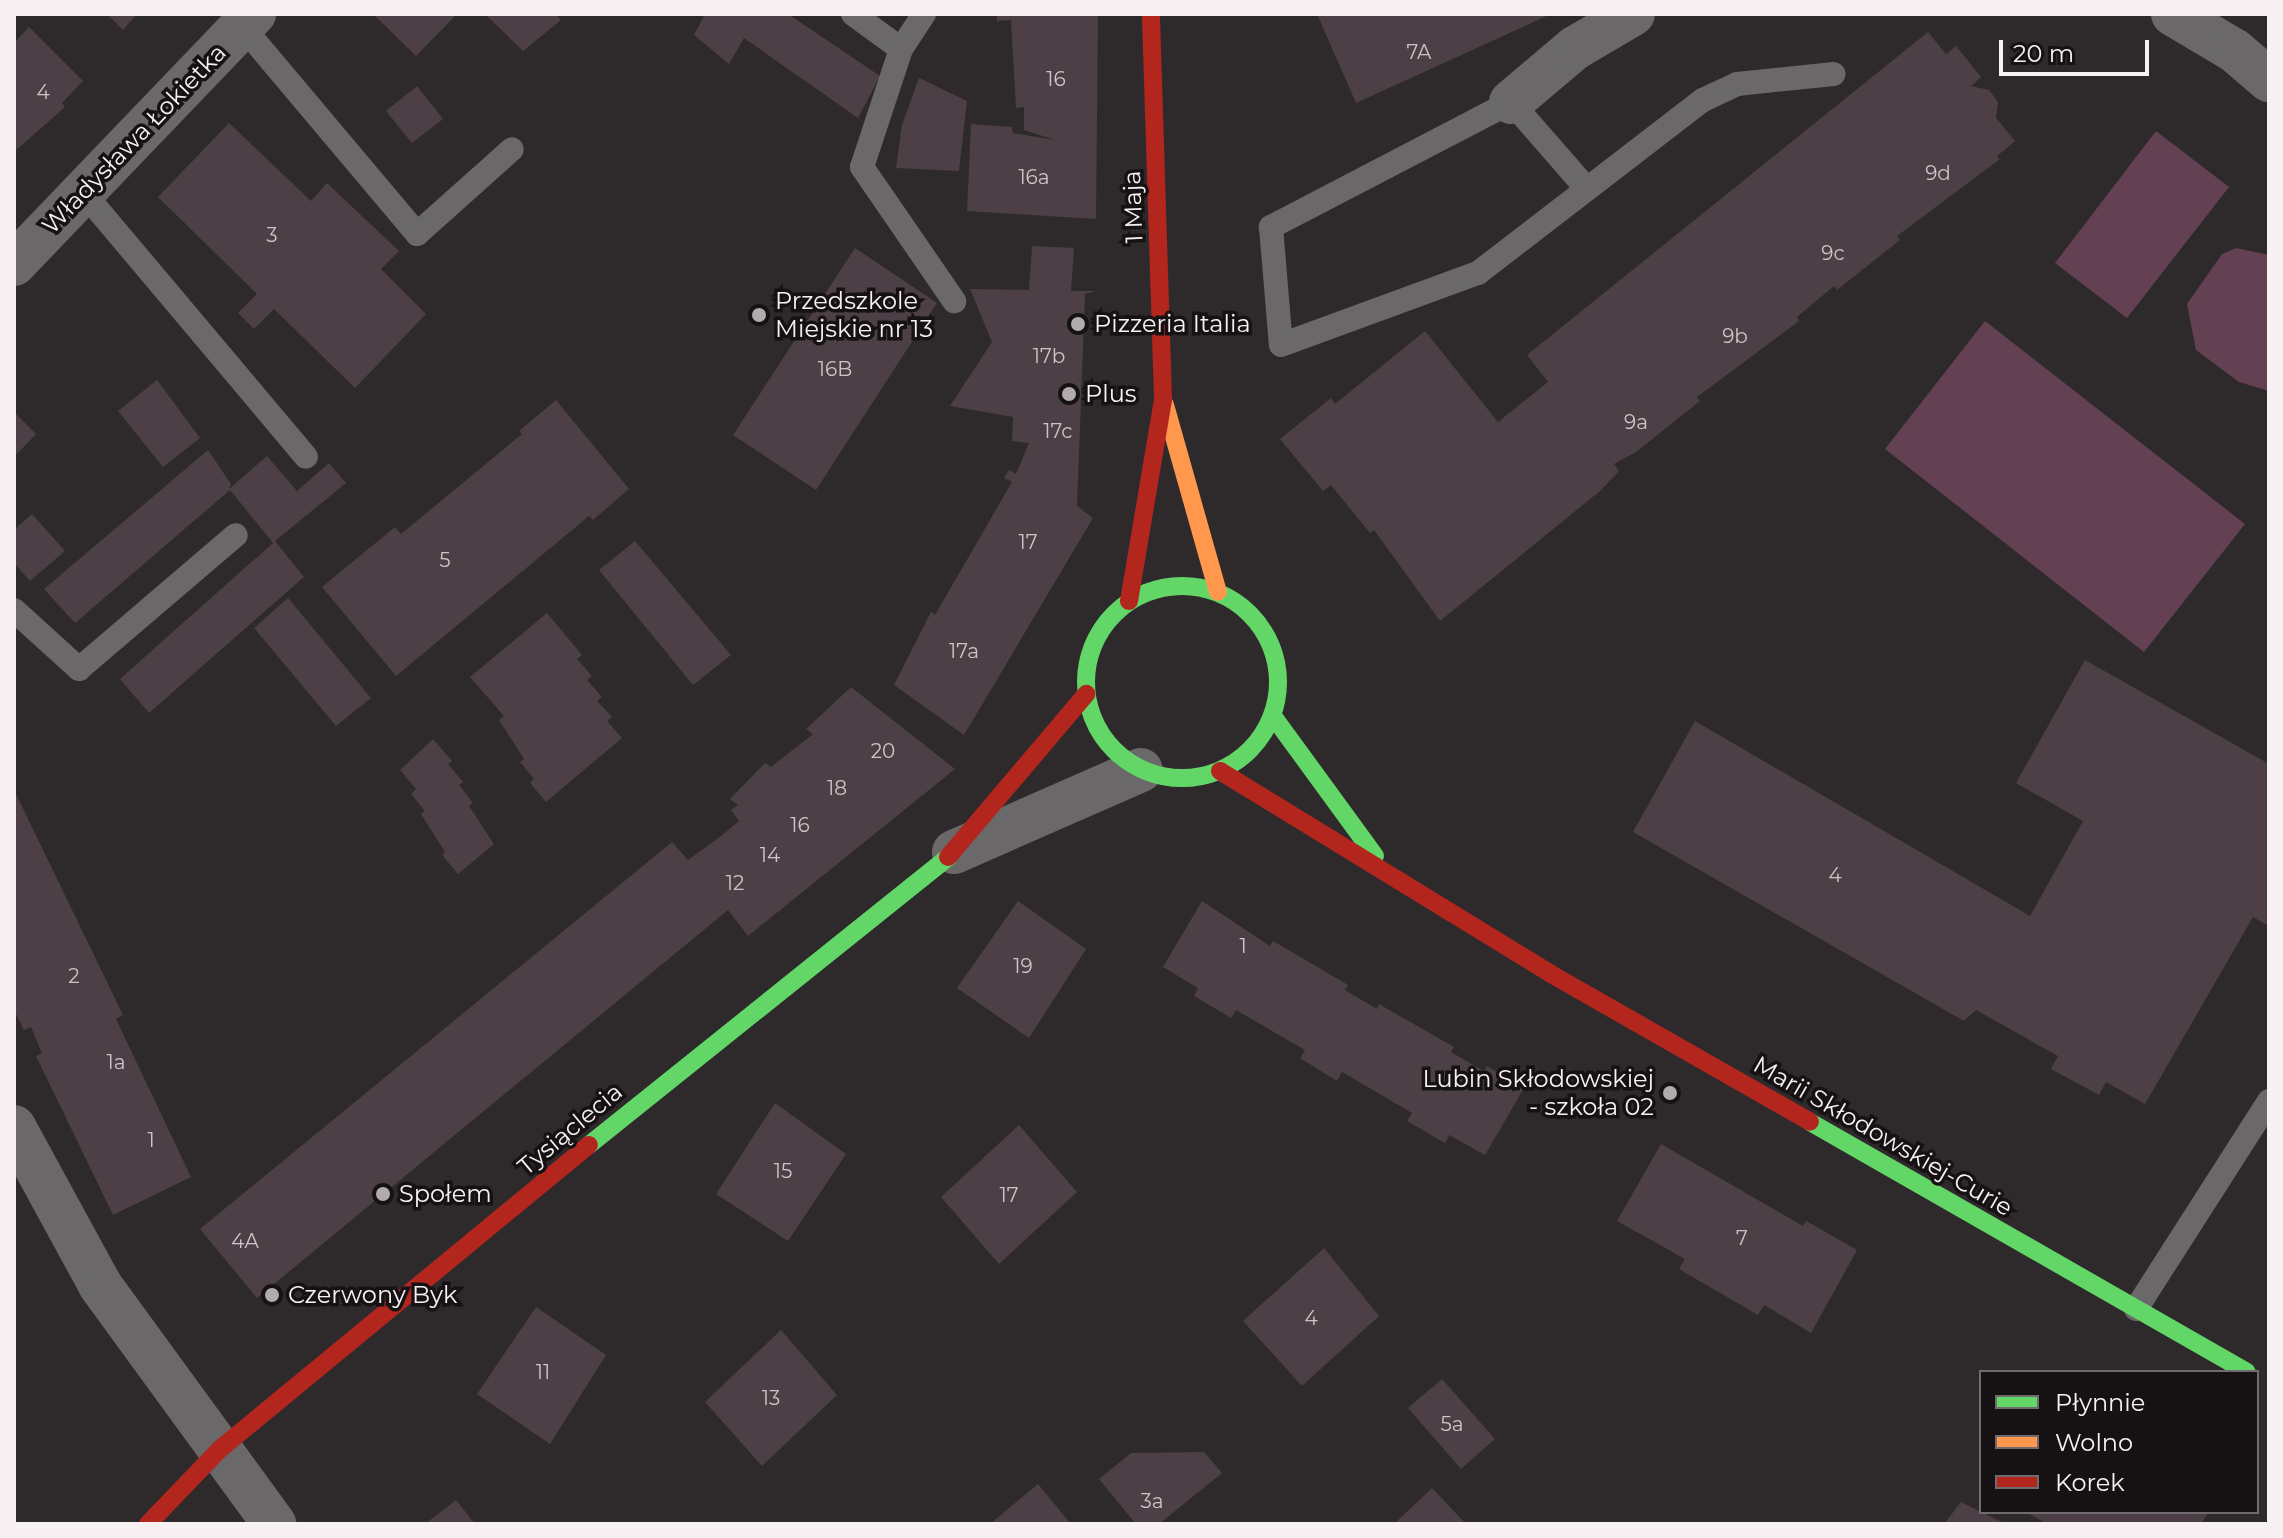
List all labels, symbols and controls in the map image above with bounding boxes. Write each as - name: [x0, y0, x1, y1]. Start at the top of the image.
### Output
- scale bar: [2003, 24, 2153, 74]
- street label: Władysława Łokietka: [36, 38, 232, 240]
- text: 20 m: [2013, 39, 2074, 68]
- house number: 7A: [1407, 40, 1431, 64]
- house number: 16: [1046, 67, 1066, 91]
- house number: 4: [36, 80, 50, 104]
- house number: 9d: [1925, 161, 1951, 185]
- house number: 16a: [1018, 165, 1050, 189]
- street label: 1 Maja: [1117, 170, 1149, 244]
- house number: 3: [266, 223, 278, 247]
- house number: 9c: [1821, 241, 1845, 265]
- place label: Przedszkole Miejskie nr 13: [775, 287, 933, 343]
- marker: Przedszkole Miejskie nr 13: [750, 306, 768, 324]
- place label: Pizzeria Italia: [1094, 310, 1251, 338]
- marker: Pizzeria Italia: [1069, 315, 1087, 333]
- house number: 9b: [1722, 324, 1748, 348]
- house number: 17b: [1033, 344, 1065, 368]
- house number: 16B: [818, 357, 852, 381]
- place label: Plus: [1085, 380, 1137, 408]
- marker: Plus: [1060, 385, 1078, 403]
- house number: 9a: [1624, 410, 1648, 434]
- house number: 17c: [1043, 419, 1073, 443]
- house number: 17: [1019, 530, 1037, 554]
- house number: 5: [439, 548, 451, 572]
- house number: 17a: [949, 639, 979, 663]
- house number: 20: [871, 739, 895, 763]
- house number: 18: [827, 776, 847, 800]
- house number: 16: [790, 813, 810, 837]
- house number: 14: [760, 843, 780, 867]
- house number: 4: [1828, 863, 1842, 887]
- house number: 12: [726, 871, 744, 895]
- house number: 1: [1239, 934, 1247, 958]
- house number: 19: [1013, 954, 1033, 978]
- house number: 2: [68, 964, 80, 988]
- house number: 1a: [106, 1050, 126, 1074]
- street label: Marii Skłodowskiej-Curie: [1748, 1050, 2018, 1222]
- place label: Lubin Skłodowskiej - szkoła 02: [1422, 1065, 1654, 1121]
- street label: Tysiąclecia: [512, 1077, 628, 1181]
- marker: Lubin Skłodowskiej - szkoła 02: [1661, 1084, 1679, 1102]
- house number: 1: [147, 1128, 155, 1152]
- house number: 15: [774, 1159, 792, 1183]
- place label: Społem: [399, 1180, 492, 1208]
- house number: 17: [1000, 1183, 1018, 1207]
- marker: Społem: [374, 1185, 392, 1203]
- house number: 7: [1736, 1226, 1748, 1250]
- house number: 4A: [231, 1229, 259, 1253]
- place label: Czerwony Byk: [288, 1281, 457, 1309]
- marker: Czerwony Byk: [263, 1286, 281, 1304]
- house number: 4: [1304, 1306, 1318, 1330]
- house number: 11: [536, 1360, 550, 1384]
- legend: [1979, 1370, 2259, 1514]
- house number: 13: [762, 1386, 780, 1410]
- text: Płynnie: [2055, 1388, 2145, 1417]
- house number: 5a: [1440, 1412, 1464, 1436]
- text: Wolno: [2055, 1428, 2133, 1457]
- text: Korek: [2055, 1468, 2125, 1497]
- house number: 3a: [1140, 1489, 1164, 1513]

